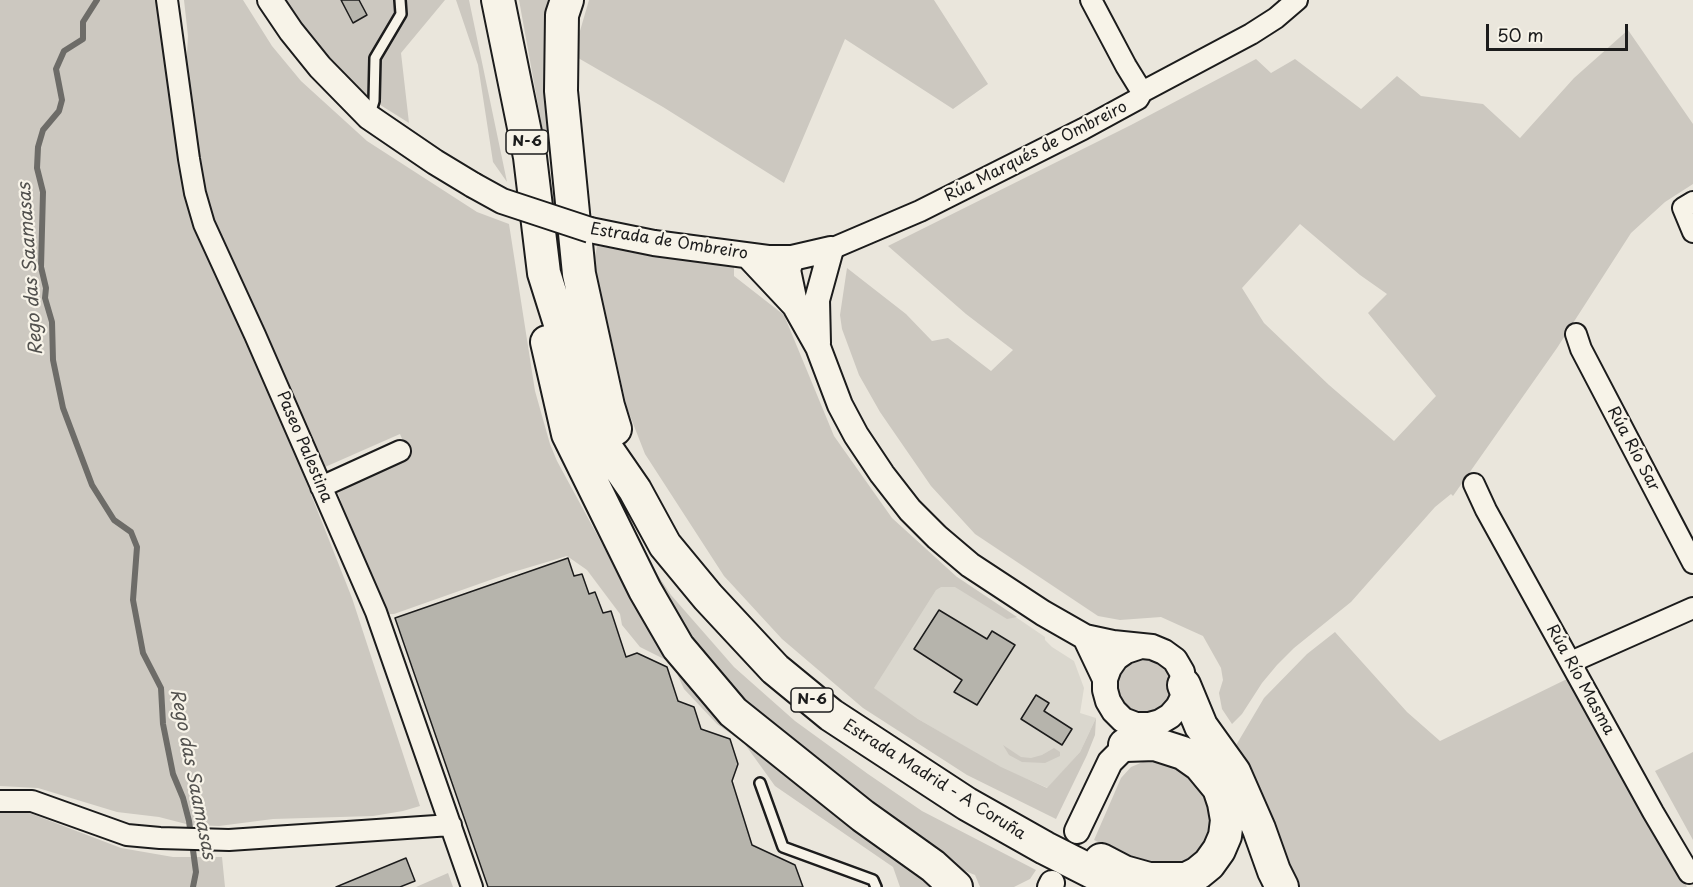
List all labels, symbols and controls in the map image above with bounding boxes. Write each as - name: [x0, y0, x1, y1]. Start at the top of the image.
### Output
- scale bar: [1489, 12, 1632, 50]
- text: 50 m: [1497, 21, 1544, 48]
- street label: Rúa Marqués de Ombreiro: [941, 97, 1131, 207]
- road number: N-6: [506, 130, 548, 154]
- water label: Rego das Saamasas: [14, 182, 48, 356]
- street label: Estrada de Ombreiro: [589, 220, 749, 264]
- street label: Paseo Palestina: [272, 388, 336, 506]
- street label: Rúa Río Sar: [1603, 403, 1663, 495]
- street label: Rúa Río Masma: [1542, 621, 1618, 739]
- water label: Rego das Saamasas: [165, 687, 219, 861]
- road number: N-6: [791, 688, 833, 712]
- street label: Estrada Madrid - A Coruña: [839, 716, 1029, 844]

